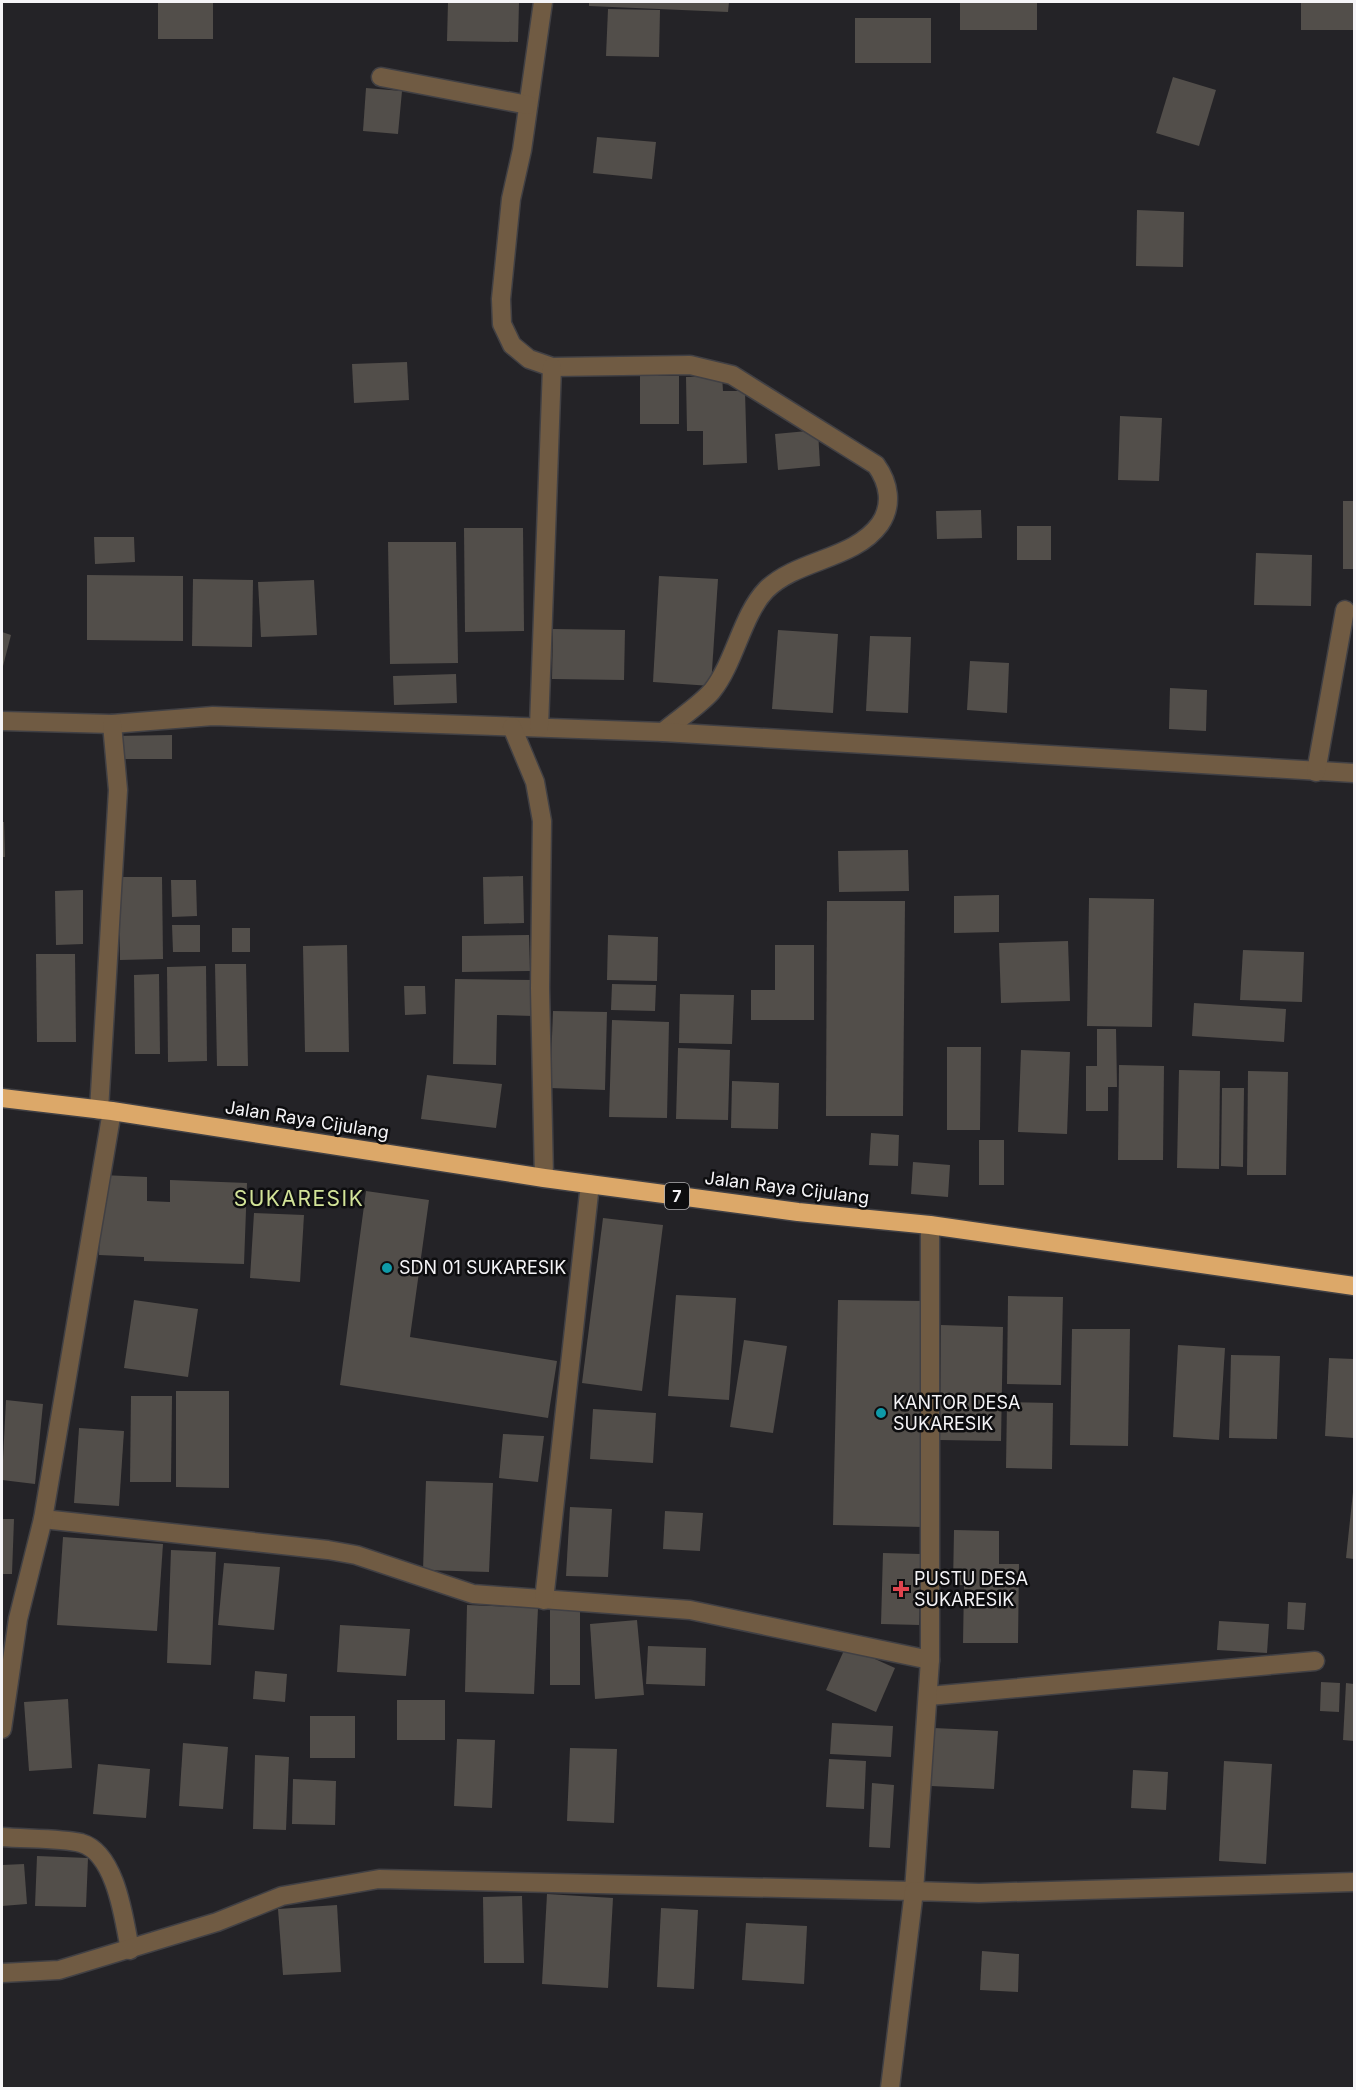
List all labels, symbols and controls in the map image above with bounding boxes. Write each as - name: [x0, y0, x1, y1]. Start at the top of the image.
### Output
- street label: Jalan Raya Cijulang: [224, 1096, 391, 1143]
- street label: Jalan Raya Cijulang: [704, 1167, 871, 1208]
- road number: 7: [665, 1183, 689, 1209]
- district label: SUKARESIK: [234, 1186, 364, 1211]
- place label: SDN 01 SUKARESIK: [399, 1257, 566, 1278]
- marker: SDN 01 SUKARESIK: [380, 1261, 394, 1275]
- place label: KANTOR DESA SUKARESIK: [893, 1392, 1020, 1434]
- marker: KANTOR DESA SUKARESIK: [874, 1406, 888, 1420]
- place label: PUSTU DESA SUKARESIK: [914, 1568, 1028, 1610]
- marker: PUSTU DESA SUKARESIK: [892, 1580, 910, 1598]

